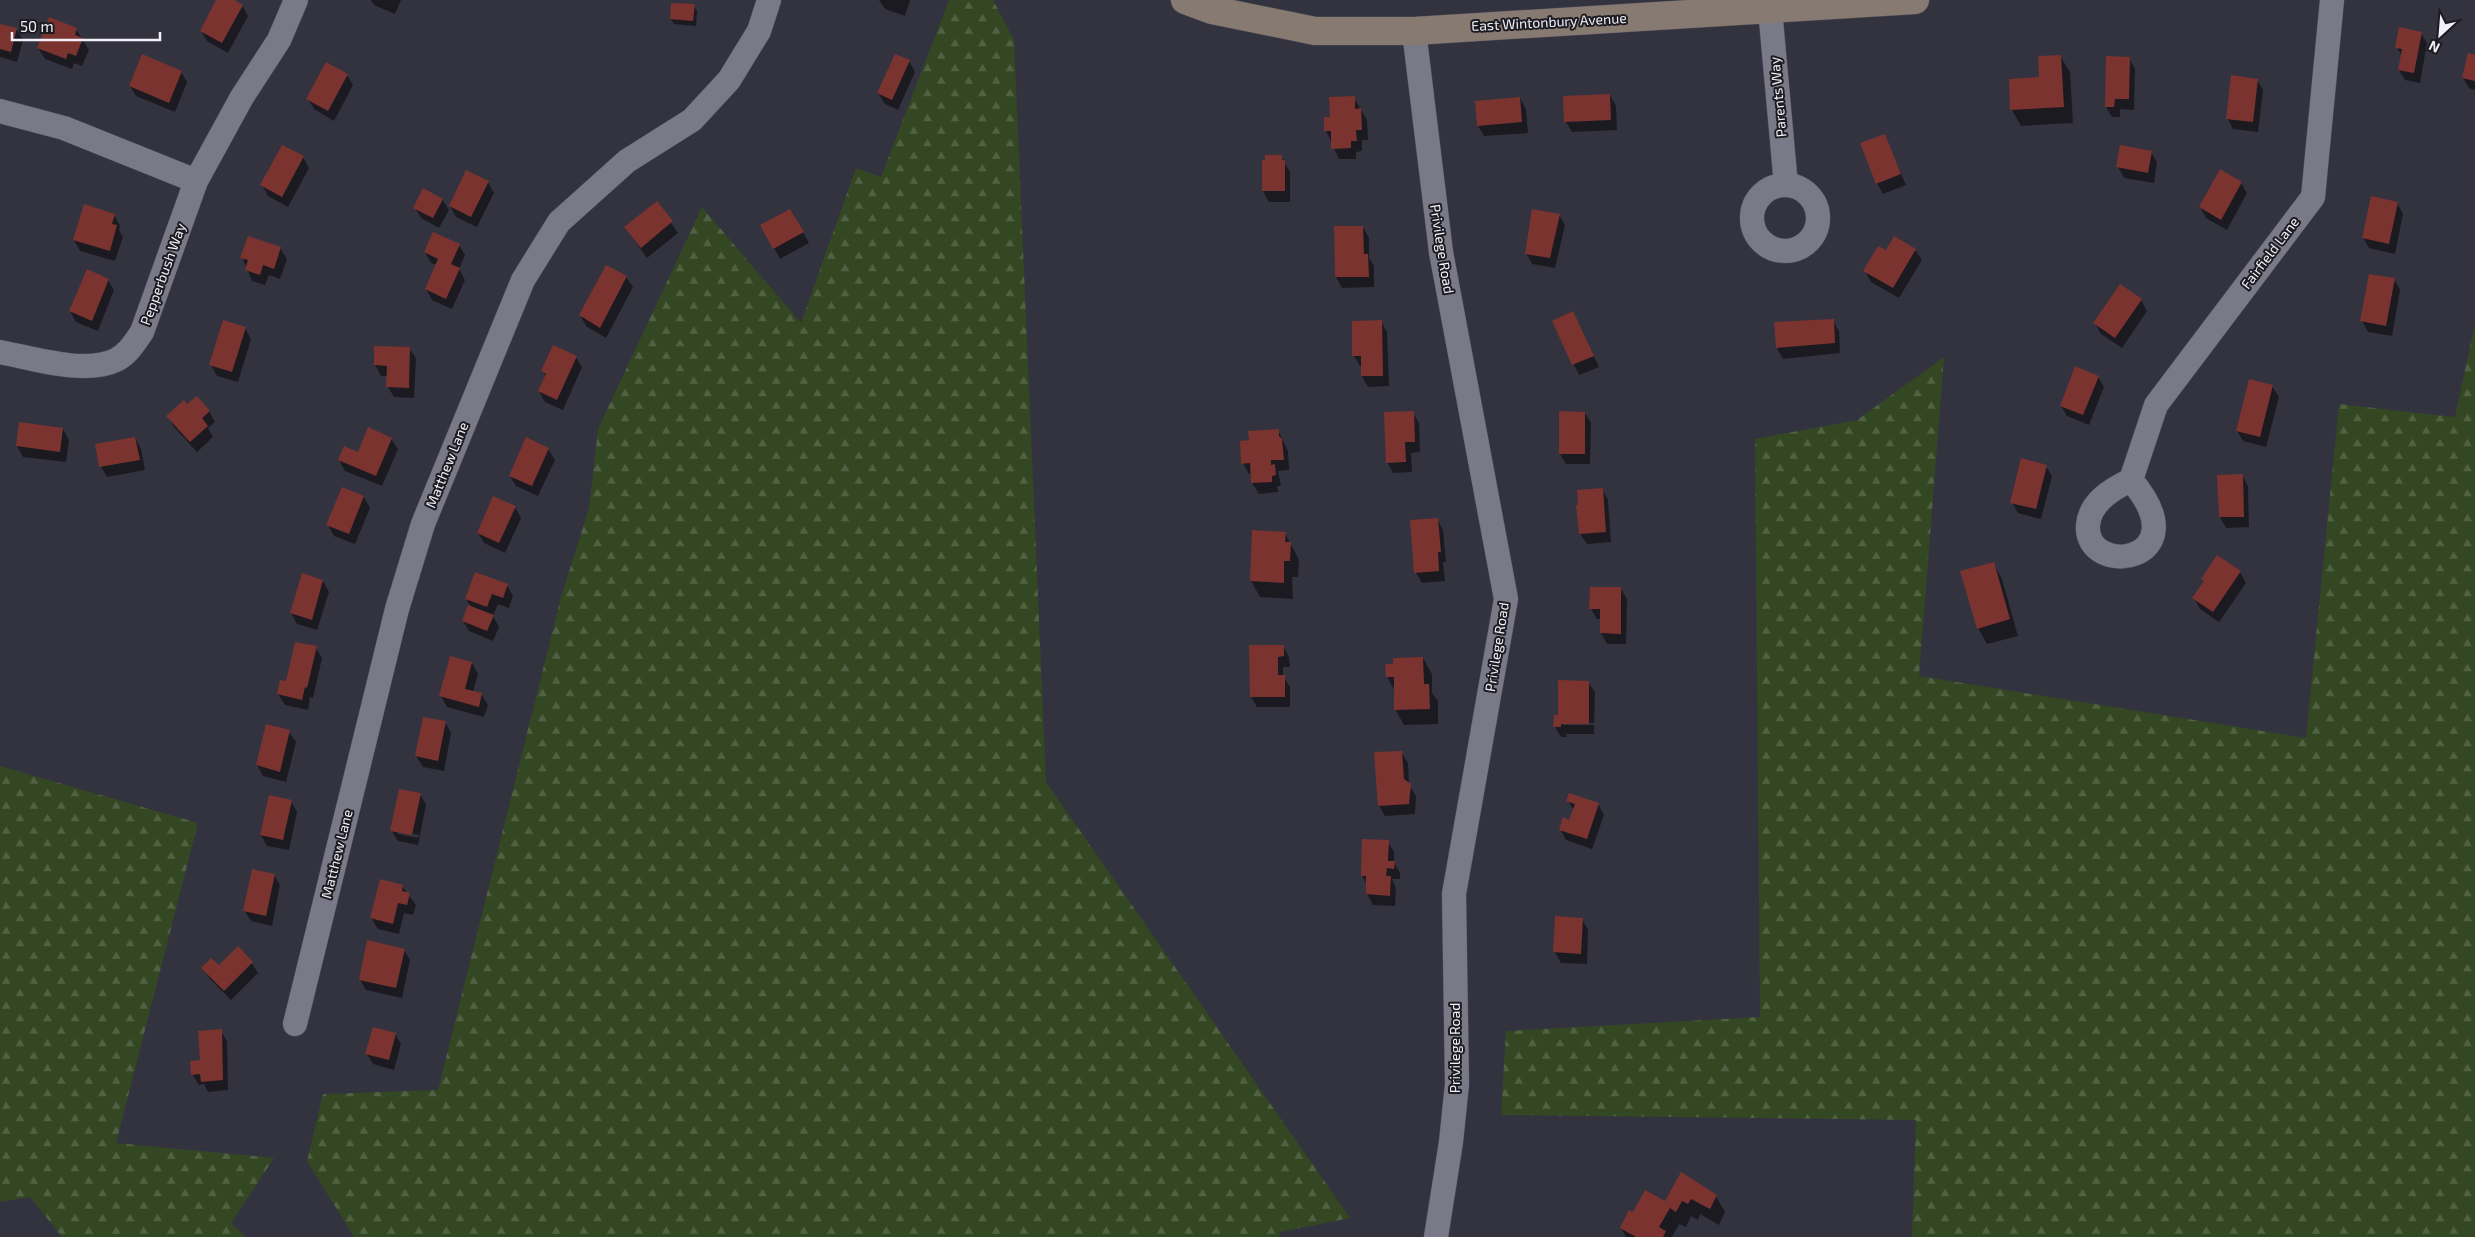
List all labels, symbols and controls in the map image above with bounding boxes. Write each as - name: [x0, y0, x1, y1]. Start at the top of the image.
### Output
- street label: East Wintonbury Avenue: [1471, 9, 1627, 34]
- scale bar: [12, 10, 160, 42]
- north arrow: [2415, 10, 2465, 60]
- text: 50 m: [20, 17, 54, 35]
- text: N: [2426, 37, 2442, 57]
- street label: Parents Way: [1765, 56, 1789, 138]
- street label: Privilege Road: [1427, 203, 1458, 295]
- street label: Fairfield Lane: [2237, 213, 2302, 292]
- street label: Pepperbush Way: [136, 220, 189, 327]
- street label: Matthew Lane: [422, 419, 472, 510]
- street label: Privilege Road: [1481, 601, 1512, 693]
- street label: Matthew Lane: [317, 808, 356, 900]
- street label: Privilege Road: [1446, 1003, 1463, 1093]

